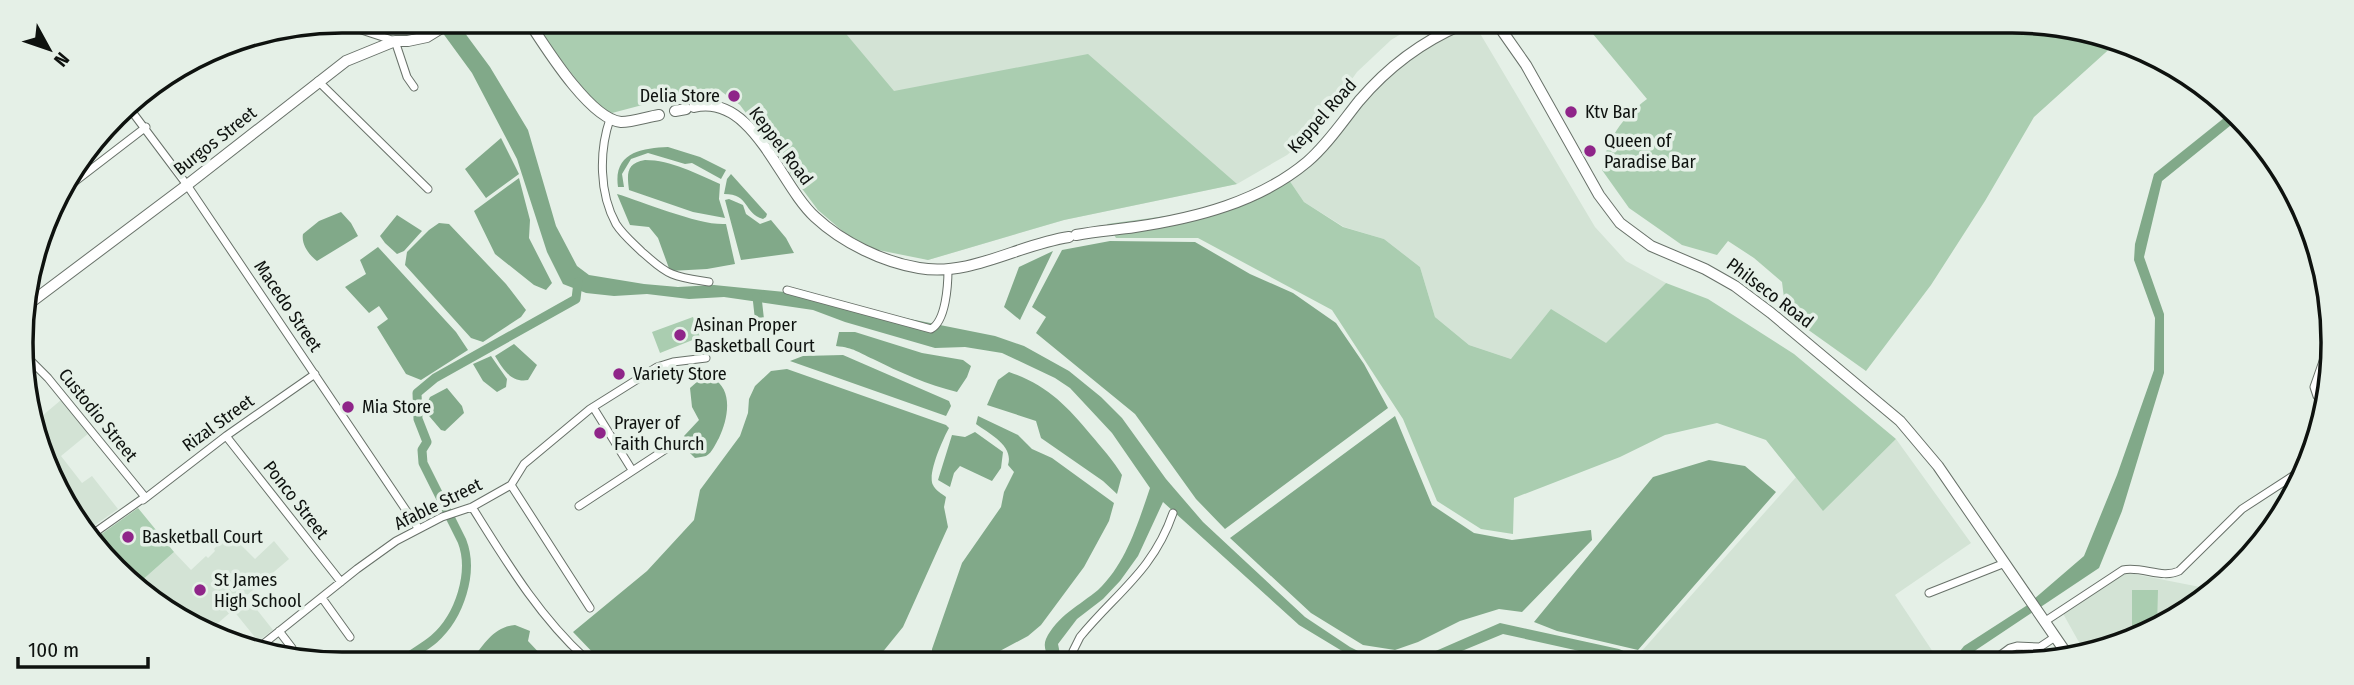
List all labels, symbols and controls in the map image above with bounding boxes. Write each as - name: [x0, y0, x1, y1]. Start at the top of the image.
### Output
- north arrow: [14, 14, 84, 84]
- text: N: [49, 48, 74, 71]
- street label: Keppel Road: [1283, 74, 1361, 158]
- place label: Delia Store: [640, 85, 720, 107]
- marker: Delia Store: [726, 88, 742, 104]
- place label: Ktv Bar: [1585, 101, 1638, 123]
- street label: Burgos Street: [169, 102, 261, 180]
- street label: Keppel Road: [744, 102, 818, 190]
- marker: Ktv Bar: [1563, 104, 1579, 120]
- place label: Queen of Paradise Bar: [1604, 130, 1696, 173]
- marker: Queen of Paradise Bar: [1582, 143, 1598, 159]
- street label: Philseco Road: [1722, 253, 1818, 333]
- street label: Macedo Street: [249, 256, 327, 356]
- place label: Asinan Proper Basketball Court: [694, 314, 815, 357]
- marker: Asinan Proper Basketball Court: [672, 327, 688, 343]
- place label: Variety Store: [633, 363, 727, 385]
- street label: Custodio Street: [54, 364, 142, 466]
- marker: Variety Store: [611, 366, 627, 382]
- street label: Rizal Street: [178, 390, 258, 456]
- place label: Mia Store: [362, 396, 431, 418]
- marker: Mia Store: [340, 399, 356, 415]
- place label: Prayer of Faith Church: [614, 412, 705, 455]
- marker: Prayer of Faith Church: [592, 425, 608, 441]
- street label: Ponco Street: [259, 457, 333, 544]
- street label: Afable Street: [390, 473, 486, 535]
- place label: Basketball Court: [142, 526, 263, 548]
- marker: Basketball Court: [120, 529, 136, 545]
- place label: St James High School: [214, 569, 302, 612]
- marker: St James High School: [192, 582, 208, 598]
- scale bar: [18, 626, 147, 670]
- text: 100 m: [28, 637, 79, 663]

